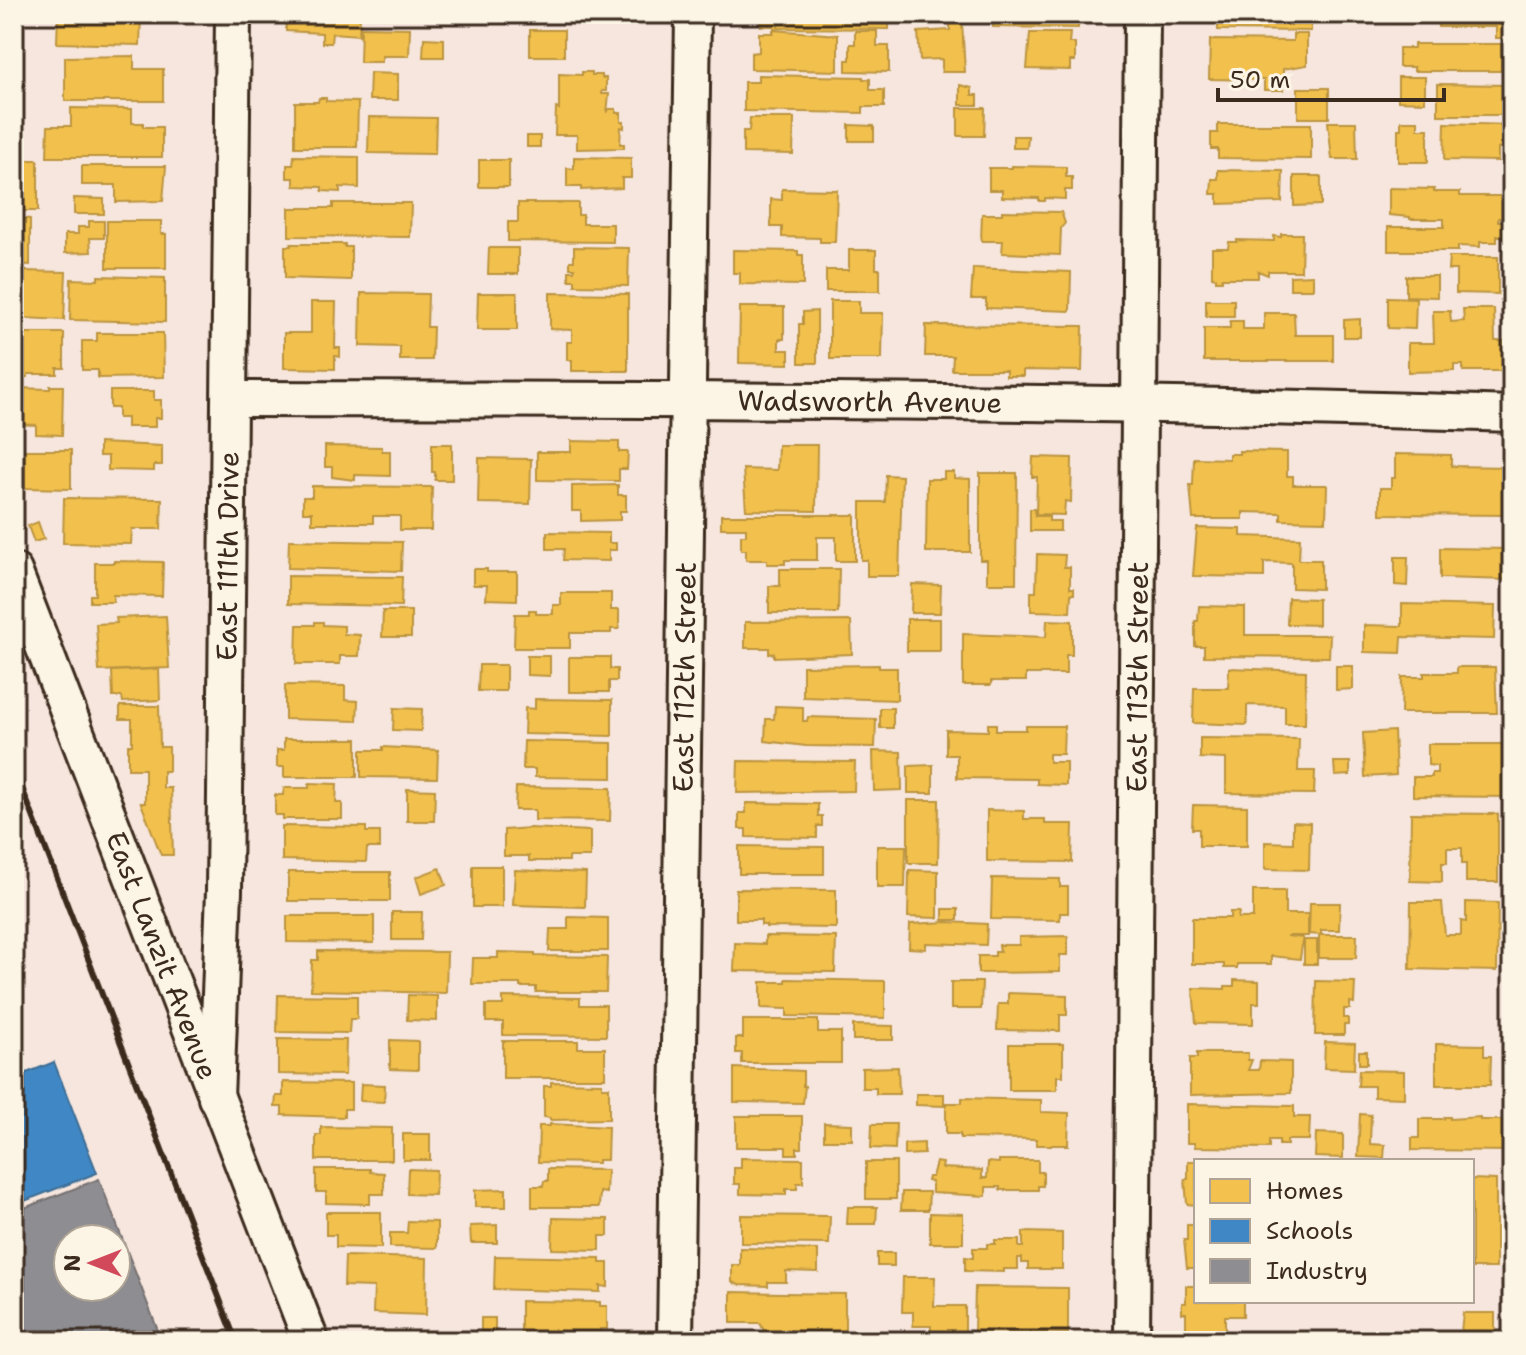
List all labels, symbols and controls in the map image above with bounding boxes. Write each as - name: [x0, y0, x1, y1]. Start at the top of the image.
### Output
- scale bar: [1218, 52, 1444, 102]
- text: 50 m: [1230, 64, 1290, 96]
- street label: Wadsworth Avenue: [738, 381, 1003, 422]
- street label: East 111th Drive: [207, 451, 248, 661]
- street label: East 113th Street: [1117, 561, 1157, 793]
- street label: East 112th Street: [663, 562, 705, 793]
- street label: East Lanzit Avenue: [97, 826, 227, 1085]
- legend: [1194, 1159, 1474, 1303]
- text: Homes: [1266, 1175, 1344, 1207]
- text: Schools: [1266, 1215, 1353, 1247]
- north arrow: [52, 1223, 132, 1303]
- text: N: [58, 1254, 87, 1272]
- text: Industry: [1266, 1255, 1368, 1287]

